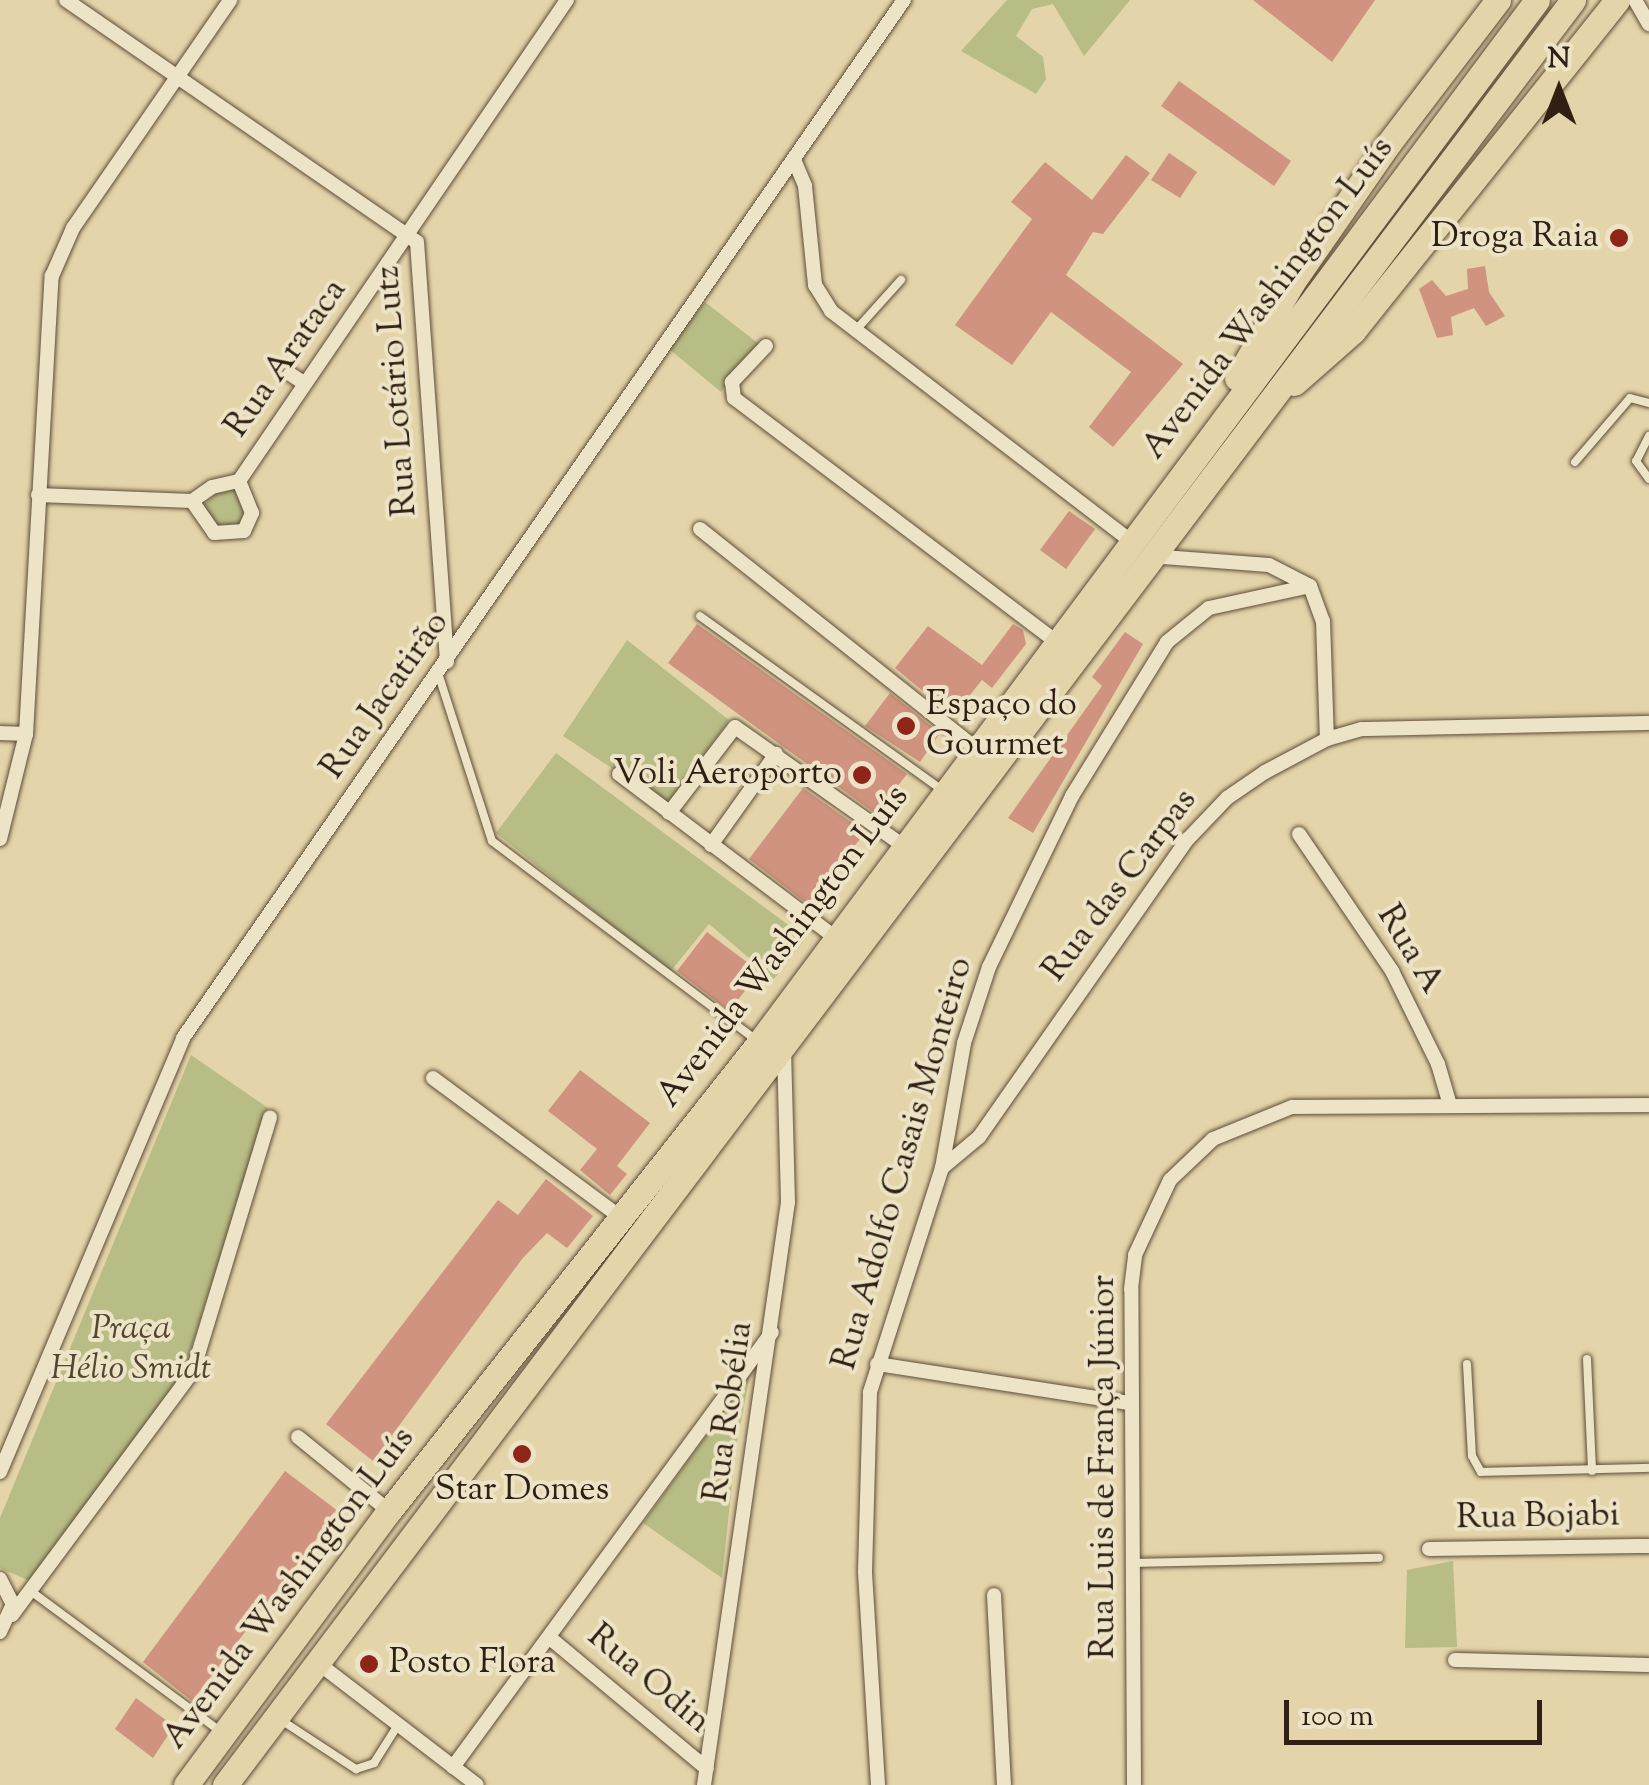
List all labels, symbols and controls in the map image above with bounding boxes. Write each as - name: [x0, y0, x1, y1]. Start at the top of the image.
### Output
- north arrow: [1509, 40, 1609, 140]
- text: N: [1548, 40, 1570, 80]
- street label: Avenida Washington Luís: [1134, 130, 1404, 468]
- place label: Droga Raia: [1431, 217, 1599, 259]
- marker: Droga Raia: [1608, 227, 1630, 249]
- street label: Rua Lotário Lutz: [368, 264, 428, 518]
- street label: Rua Arataca: [217, 272, 357, 446]
- street label: Rua Jacatirão: [313, 604, 459, 788]
- place label: Espaço do Gourmet: [926, 685, 1077, 767]
- marker: Espaço do Gourmet: [895, 715, 917, 737]
- place label: Voli Aeroporto: [613, 754, 842, 796]
- marker: Voli Aeroporto: [851, 764, 873, 786]
- street label: Avenida Washington Luís: [649, 778, 919, 1116]
- street label: Rua das Carpas: [1035, 781, 1207, 991]
- street label: Rua A: [1366, 898, 1452, 1002]
- street label: Rua Adolfo Casais Monteiro: [825, 953, 983, 1375]
- street label: Rua Luis de França Júnior: [1084, 1275, 1126, 1659]
- park label: Praça Hélio Smidt: [51, 1309, 211, 1391]
- street label: Rua Robélia: [697, 1319, 763, 1505]
- street label: Avenida Washington Luís: [155, 1420, 425, 1758]
- marker: Star Domes: [511, 1443, 533, 1465]
- place label: Star Domes: [435, 1470, 609, 1512]
- street label: Rua Bojabi: [1456, 1496, 1620, 1540]
- street label: Rua Odin: [578, 1616, 718, 1744]
- place label: Posto Flora: [389, 1643, 556, 1685]
- marker: Posto Flora: [358, 1653, 380, 1675]
- scale bar: [1289, 1680, 1546, 1742]
- text: 100 m: [1301, 1696, 1374, 1739]

